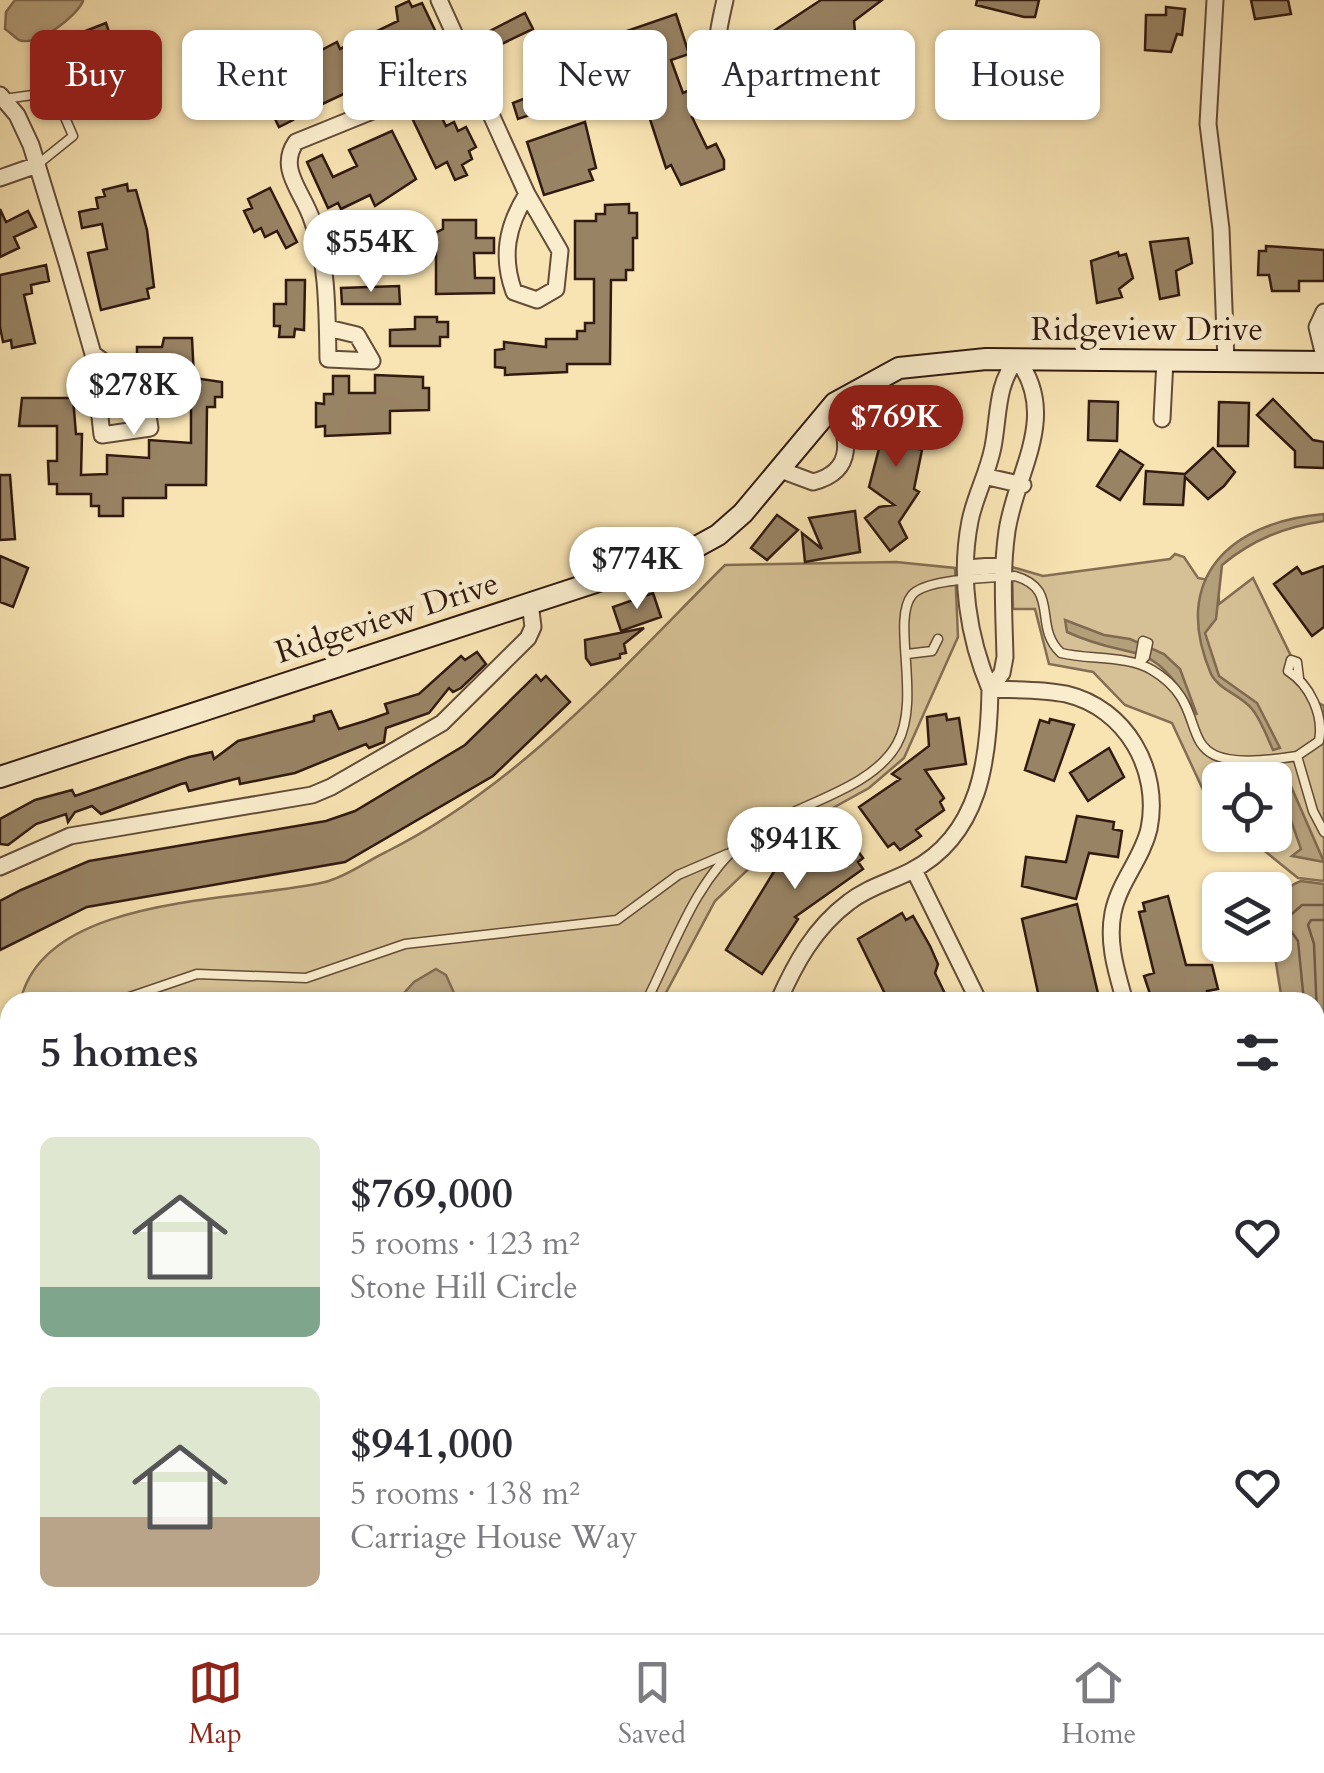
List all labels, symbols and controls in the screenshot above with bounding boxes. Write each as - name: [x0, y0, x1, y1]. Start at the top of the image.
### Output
- chip: Buy: [30, 30, 162, 120]
- chip: Rent: [182, 30, 323, 120]
- chip: Filters: [343, 30, 503, 120]
- chip: New: [523, 30, 667, 120]
- chip: Apartment: [687, 30, 915, 120]
- chip: House: [935, 30, 1100, 120]
- pin: $554K: [301, 210, 441, 295]
- text: $554K: [325, 220, 417, 264]
- street label: Ridgeview Drive: [1031, 308, 1263, 352]
- pin: $278K: [64, 353, 204, 438]
- text: $278K: [88, 363, 180, 407]
- pin: $769K: [826, 385, 966, 470]
- text: $769K: [850, 395, 942, 439]
- pin: $774K: [567, 527, 707, 612]
- text: $774K: [591, 537, 683, 581]
- street label: Ridgeview Drive: [270, 561, 504, 675]
- map controls: [1202, 762, 1292, 962]
- button: locate: [1202, 762, 1292, 852]
- pin: $941K: [725, 807, 865, 892]
- text: $941K: [749, 817, 841, 861]
- button: layers: [1202, 872, 1292, 962]
- text: 5 homes: [40, 1024, 198, 1081]
- icon: filters: [1230, 1025, 1285, 1080]
- text: $769,000: [350, 1165, 513, 1222]
- icon: home: [120, 1177, 240, 1297]
- icon: heart: [1230, 1210, 1285, 1265]
- text: 5 rooms · 123 m²: [350, 1222, 580, 1266]
- text: Stone Hill Circle: [350, 1266, 578, 1310]
- text: $941,000: [350, 1415, 513, 1472]
- icon: home: [120, 1427, 240, 1547]
- icon: heart: [1230, 1460, 1285, 1515]
- text: 5 rooms · 138 m²: [350, 1472, 580, 1516]
- text: Carriage House Way: [350, 1516, 637, 1560]
- tab: Map: [188, 1655, 243, 1753]
- tab: Saved: [618, 1655, 686, 1753]
- tab: Home: [1061, 1655, 1136, 1753]

